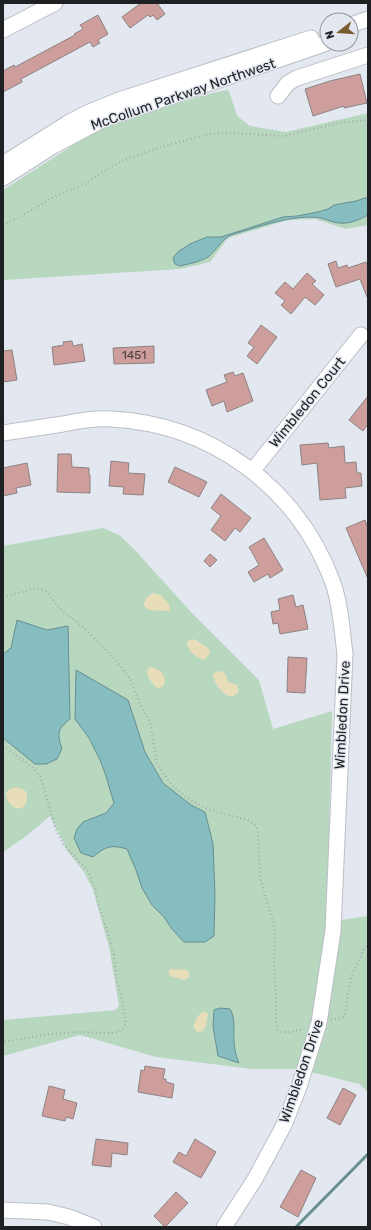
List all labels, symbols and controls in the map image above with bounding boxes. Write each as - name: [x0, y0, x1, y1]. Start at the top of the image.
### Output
- north arrow: [319, 12, 359, 52]
- text: N: [323, 29, 337, 40]
- street label: McCollum Parkway Northwest: [89, 55, 278, 134]
- house number: 1451: [122, 348, 146, 362]
- street label: Wimbledon Court: [266, 353, 349, 451]
- street label: Wimbledon Drive: [331, 660, 354, 770]
- street label: Wimbledon Drive: [276, 1017, 327, 1125]

